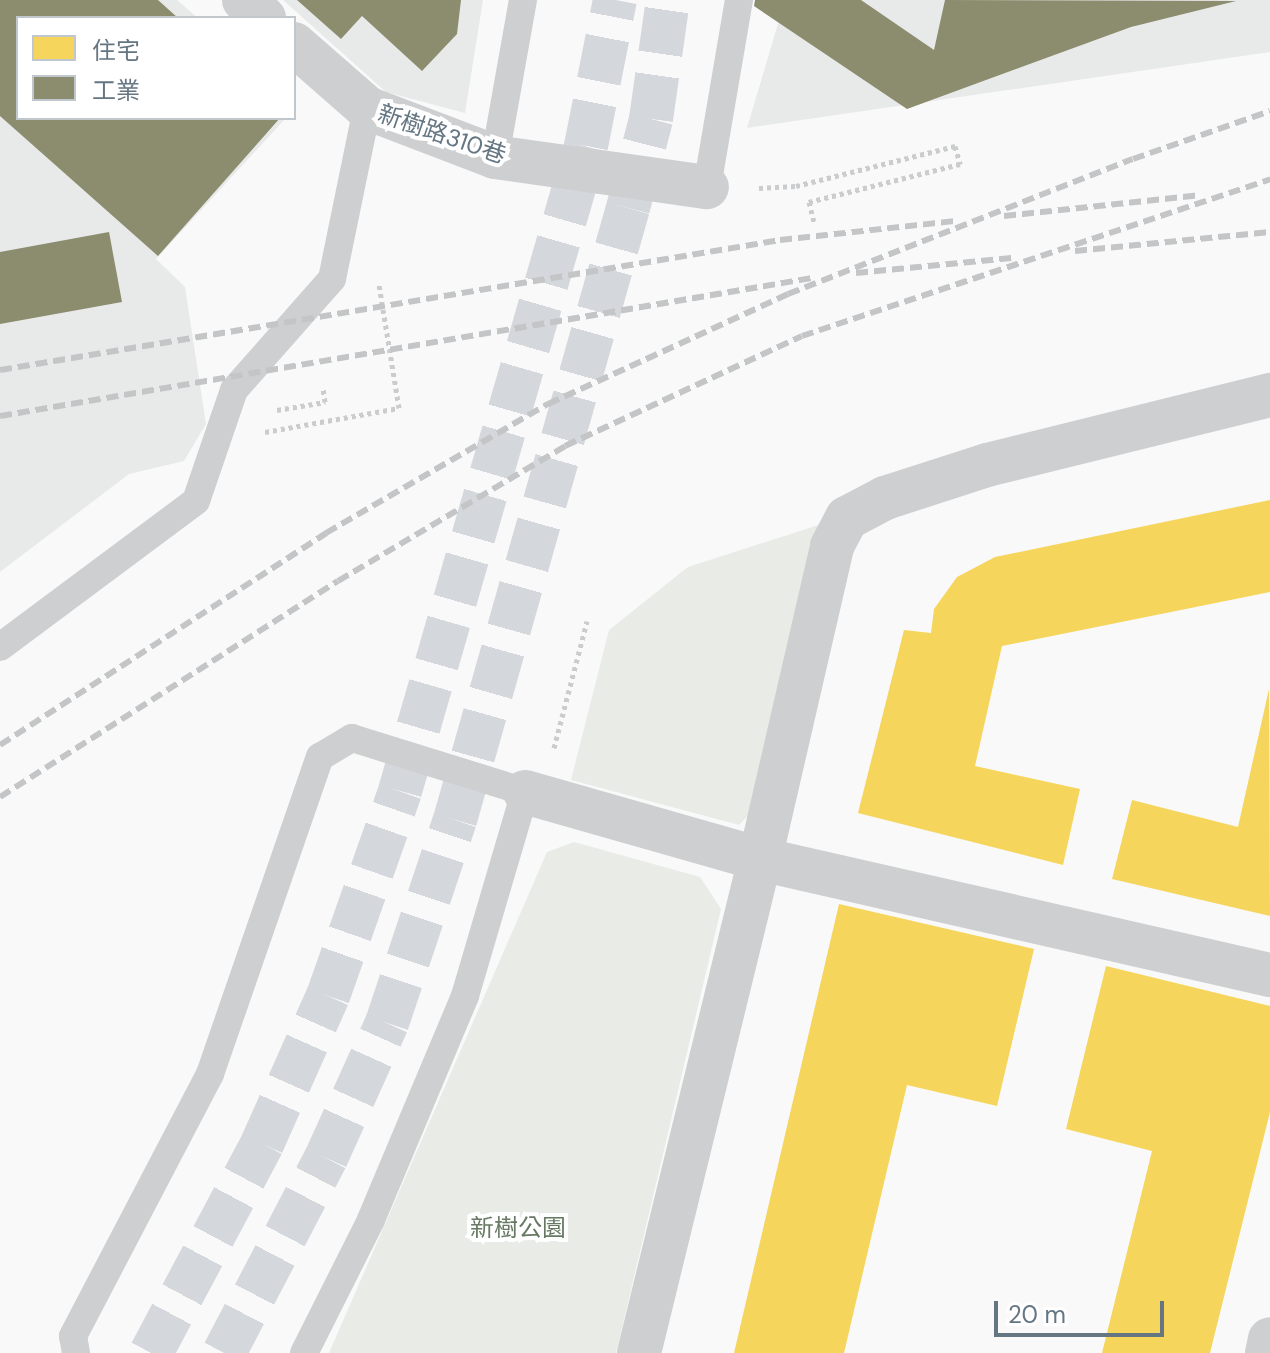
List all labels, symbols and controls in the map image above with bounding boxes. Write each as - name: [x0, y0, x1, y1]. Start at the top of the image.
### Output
- legend: [16, 16, 296, 120]
- text: 住宅: [92, 35, 140, 66]
- text: 工業: [92, 75, 140, 106]
- street label: 新樹路310巷: [374, 99, 510, 169]
- park label: 新樹公園: [470, 1214, 566, 1242]
- scale bar: [998, 1285, 1168, 1335]
- text: 20 m: [1008, 1299, 1066, 1330]

